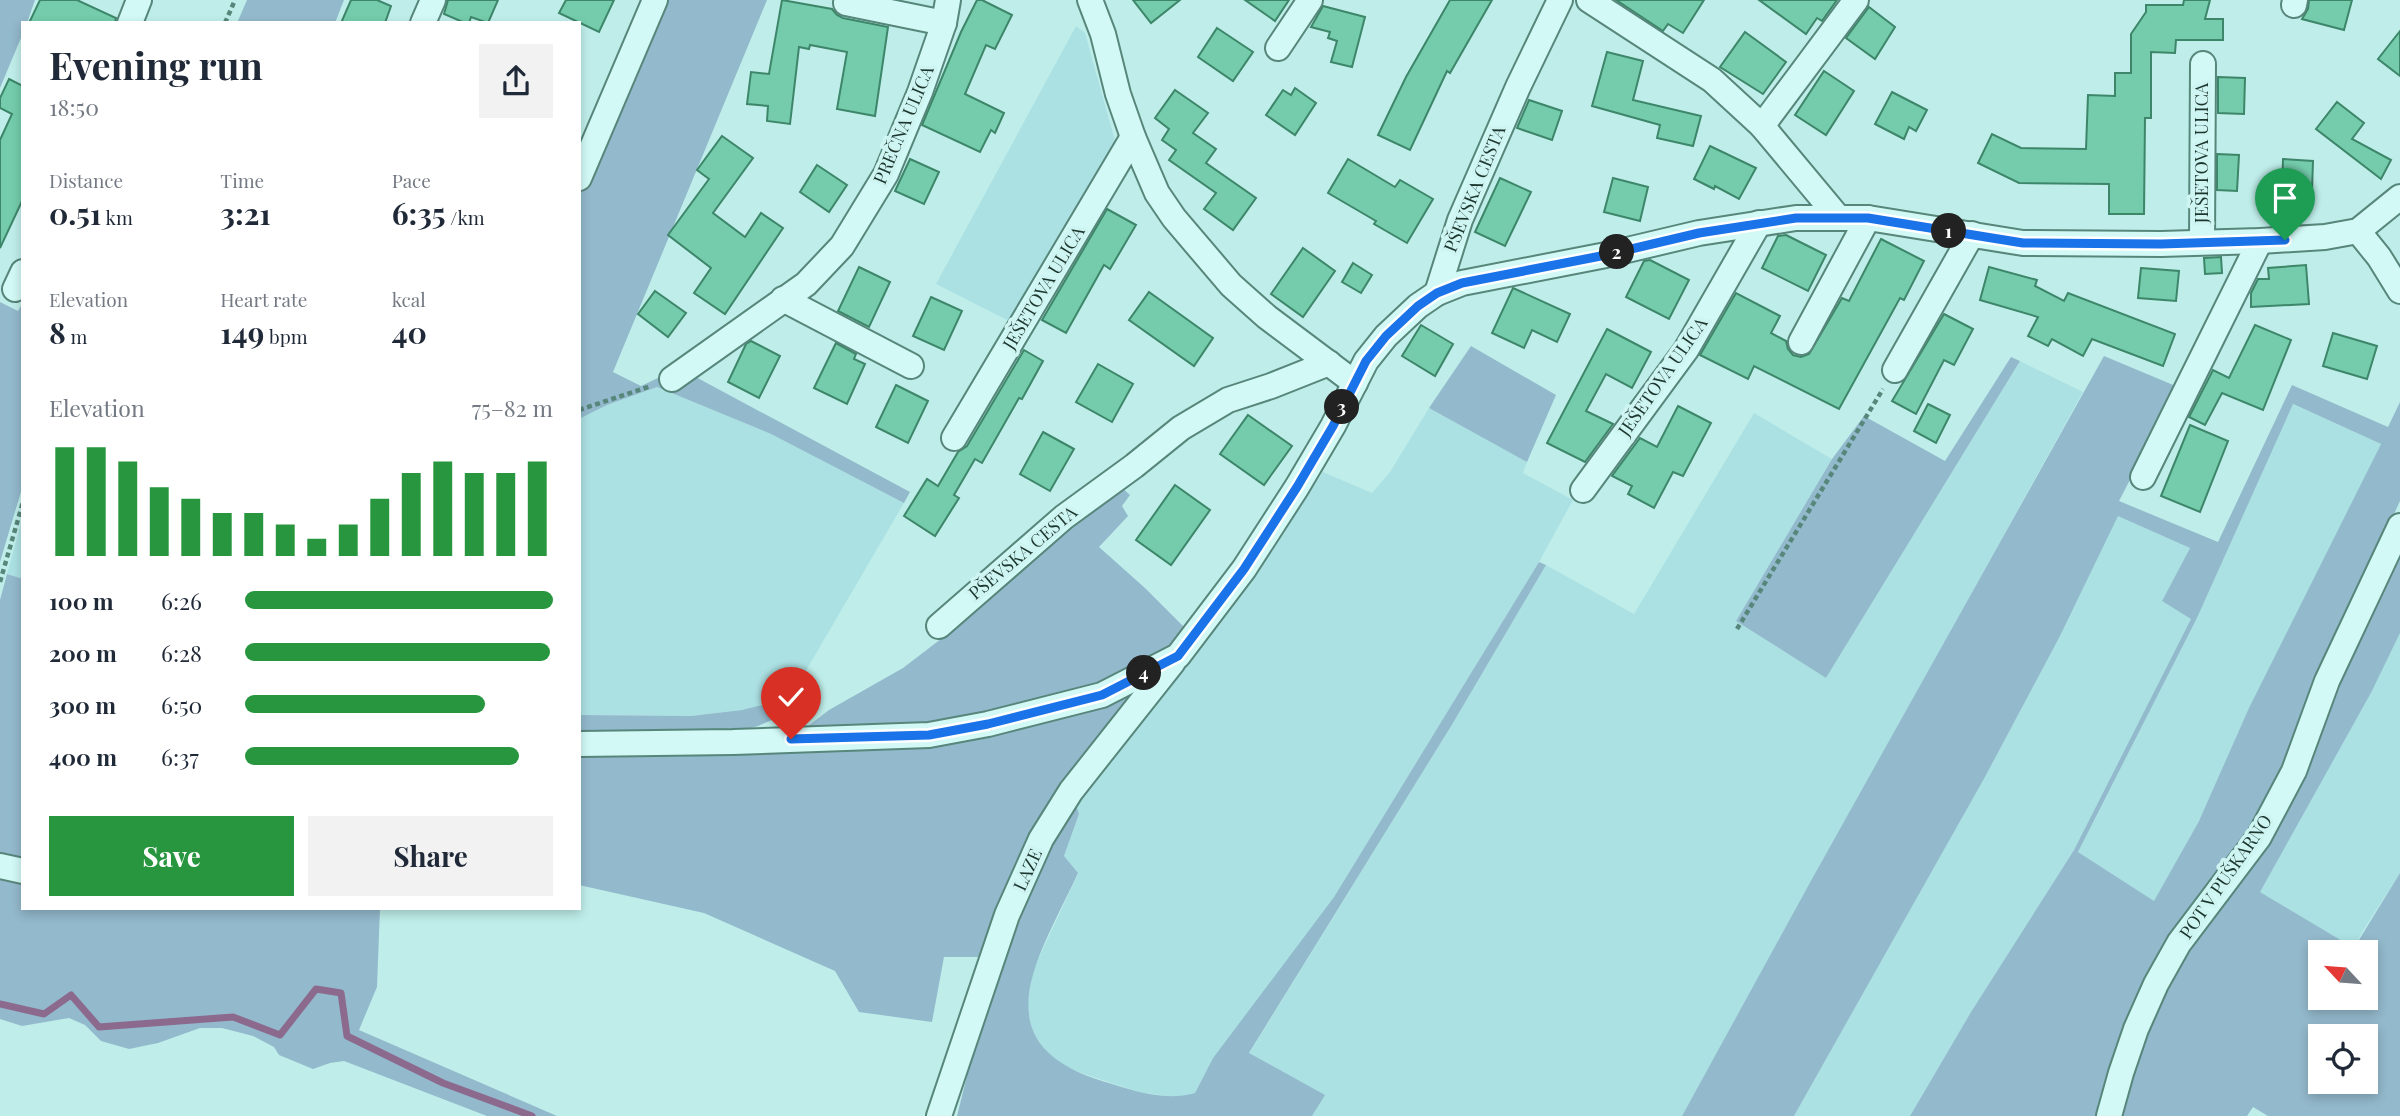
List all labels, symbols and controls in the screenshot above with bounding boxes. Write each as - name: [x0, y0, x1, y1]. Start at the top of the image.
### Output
- text: Evening run: [49, 39, 263, 90]
- button: share: [479, 44, 553, 118]
- street label: PREČNA ULICA: [867, 61, 939, 188]
- street label: JEŠETOVA ULICA: [2189, 82, 2213, 224]
- text: 18:50: [49, 91, 99, 122]
- street label: PŠEVSKA CESTA: [1438, 121, 1511, 255]
- text: Distance: [49, 167, 123, 193]
- text: Time: [220, 167, 264, 193]
- text: Pace: [392, 167, 431, 193]
- pin: [2255, 168, 2315, 240]
- icon: arrive: [2266, 179, 2304, 217]
- text: 0.51: [49, 193, 101, 233]
- text: 3:21: [220, 193, 271, 233]
- text: 6:35: [392, 193, 446, 233]
- text: km: [101, 204, 133, 230]
- text: /km: [446, 204, 485, 230]
- pin: 1: [1932, 214, 1966, 248]
- text: 1: [1945, 217, 1952, 243]
- street label: JEŠETOVA ULICA: [996, 221, 1090, 355]
- pin: 2: [1600, 234, 1634, 270]
- text: 2: [1612, 238, 1621, 264]
- text: Elevation: [49, 286, 128, 312]
- text: Heart rate: [220, 286, 307, 312]
- text: kcal: [392, 286, 426, 312]
- text: 8: [49, 312, 66, 352]
- text: 149: [220, 312, 264, 352]
- text: 40: [392, 312, 427, 352]
- street label: JEŠETOVA ULICA: [1612, 312, 1713, 442]
- text: m: [66, 323, 87, 349]
- text: bpm: [264, 323, 308, 349]
- pin: 3: [1324, 390, 1360, 424]
- text: Elevation: [49, 392, 145, 423]
- text: 75–82 m: [472, 392, 553, 423]
- text: 3: [1337, 393, 1346, 419]
- street label: PŠEVSKA CESTA: [963, 499, 1082, 605]
- text: 100 m: [49, 585, 114, 616]
- text: 6:26: [161, 585, 202, 616]
- text: 200 m: [49, 637, 117, 668]
- text: 6:28: [161, 637, 202, 668]
- pin: 4: [1126, 656, 1162, 690]
- text: 4: [1138, 659, 1149, 685]
- pin: [761, 667, 821, 739]
- icon: check: [772, 678, 810, 716]
- text: 300 m: [49, 689, 116, 720]
- text: 6:50: [161, 689, 202, 720]
- text: 400 m: [49, 741, 117, 772]
- text: 6:37: [161, 741, 199, 772]
- street label: POT V PUŠKARNO: [2173, 810, 2277, 943]
- button: Save: [49, 816, 294, 896]
- button: Share: [308, 816, 553, 896]
- street label: LAZE: [1007, 845, 1047, 894]
- north arrow: [2308, 940, 2378, 1010]
- map controls: [2308, 940, 2378, 1094]
- button: locate: [2308, 1024, 2378, 1094]

